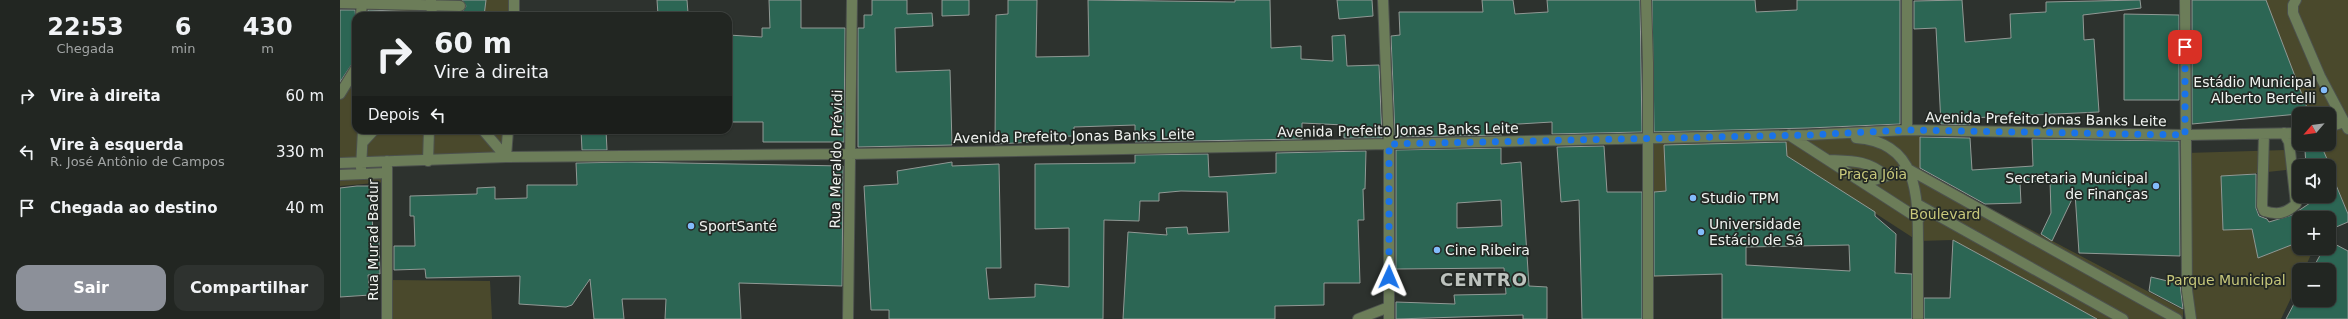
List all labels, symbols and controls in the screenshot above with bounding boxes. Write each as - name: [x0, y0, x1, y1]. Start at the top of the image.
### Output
- text: 22:53: [47, 13, 124, 41]
- text: 6: [175, 13, 191, 41]
- text: 430: [243, 13, 293, 41]
- text: 60 m: [434, 27, 512, 60]
- icon: right: [368, 28, 420, 80]
- pin: [2168, 30, 2202, 64]
- icon: arrive: [2174, 36, 2196, 58]
- text: Chegada: [57, 41, 114, 56]
- text: min: [171, 41, 195, 56]
- text: m: [261, 41, 274, 56]
- text: Vire à direita: [434, 61, 549, 82]
- place label: Estádio Municipal Alberto Bertelli: [2193, 74, 2316, 106]
- icon: right: [16, 85, 38, 107]
- marker: Estádio Municipal Alberto Bertelli: [2319, 85, 2329, 95]
- text: Vire à direita: [50, 87, 161, 105]
- text: 60 m: [286, 87, 324, 105]
- street label: Rua Meraldo Prévidi: [827, 89, 845, 229]
- icon: left: [427, 104, 449, 126]
- text: Depois: [368, 106, 419, 124]
- north arrow: [2292, 107, 2336, 151]
- map controls: [2292, 107, 2336, 307]
- street label: Avenida Prefeito Jonas Banks Leite: [1925, 109, 2167, 129]
- street label: Avenida Prefeito Jonas Banks Leite: [1277, 120, 1519, 140]
- street label: Avenida Prefeito Jonas Banks Leite: [953, 126, 1195, 146]
- text: Vire à esquerda: [50, 136, 184, 154]
- icon: left: [16, 141, 38, 163]
- text: 330 m: [276, 143, 324, 161]
- text: R. José Antônio de Campos: [50, 154, 225, 169]
- button: sound: [2292, 159, 2336, 203]
- park label: Praça Jóia: [1839, 166, 1907, 182]
- place label: Secretaria Municipal de Finanças: [2005, 170, 2148, 202]
- street label: Rua Murad Badur: [365, 179, 381, 301]
- marker: Secretaria Municipal de Finanças: [2151, 181, 2161, 191]
- place label: Studio TPM: [1701, 190, 1779, 206]
- marker: Studio TPM: [1688, 193, 1698, 203]
- icon: arrive: [16, 197, 38, 219]
- text: Chegada ao destino: [50, 199, 218, 217]
- text: 40 m: [286, 199, 324, 217]
- park label: Boulevard: [1910, 206, 1980, 222]
- button: +: [2292, 211, 2336, 255]
- place label: Universidade Estácio de Sá: [1709, 216, 1803, 248]
- place label: SportSanté: [699, 218, 777, 234]
- marker: SportSanté: [686, 221, 696, 231]
- marker: Universidade Estácio de Sá: [1696, 227, 1706, 237]
- place label: Cine Ribeira: [1445, 242, 1530, 258]
- marker: Cine Ribeira: [1432, 245, 1442, 255]
- position arrow: [1368, 256, 1410, 298]
- button: −: [2292, 263, 2336, 307]
- button: Sair: [16, 265, 166, 311]
- button: Compartilhar: [174, 265, 324, 311]
- district label: CENTRO: [1440, 269, 1528, 290]
- park label: Parque Municipal: [2166, 272, 2286, 288]

